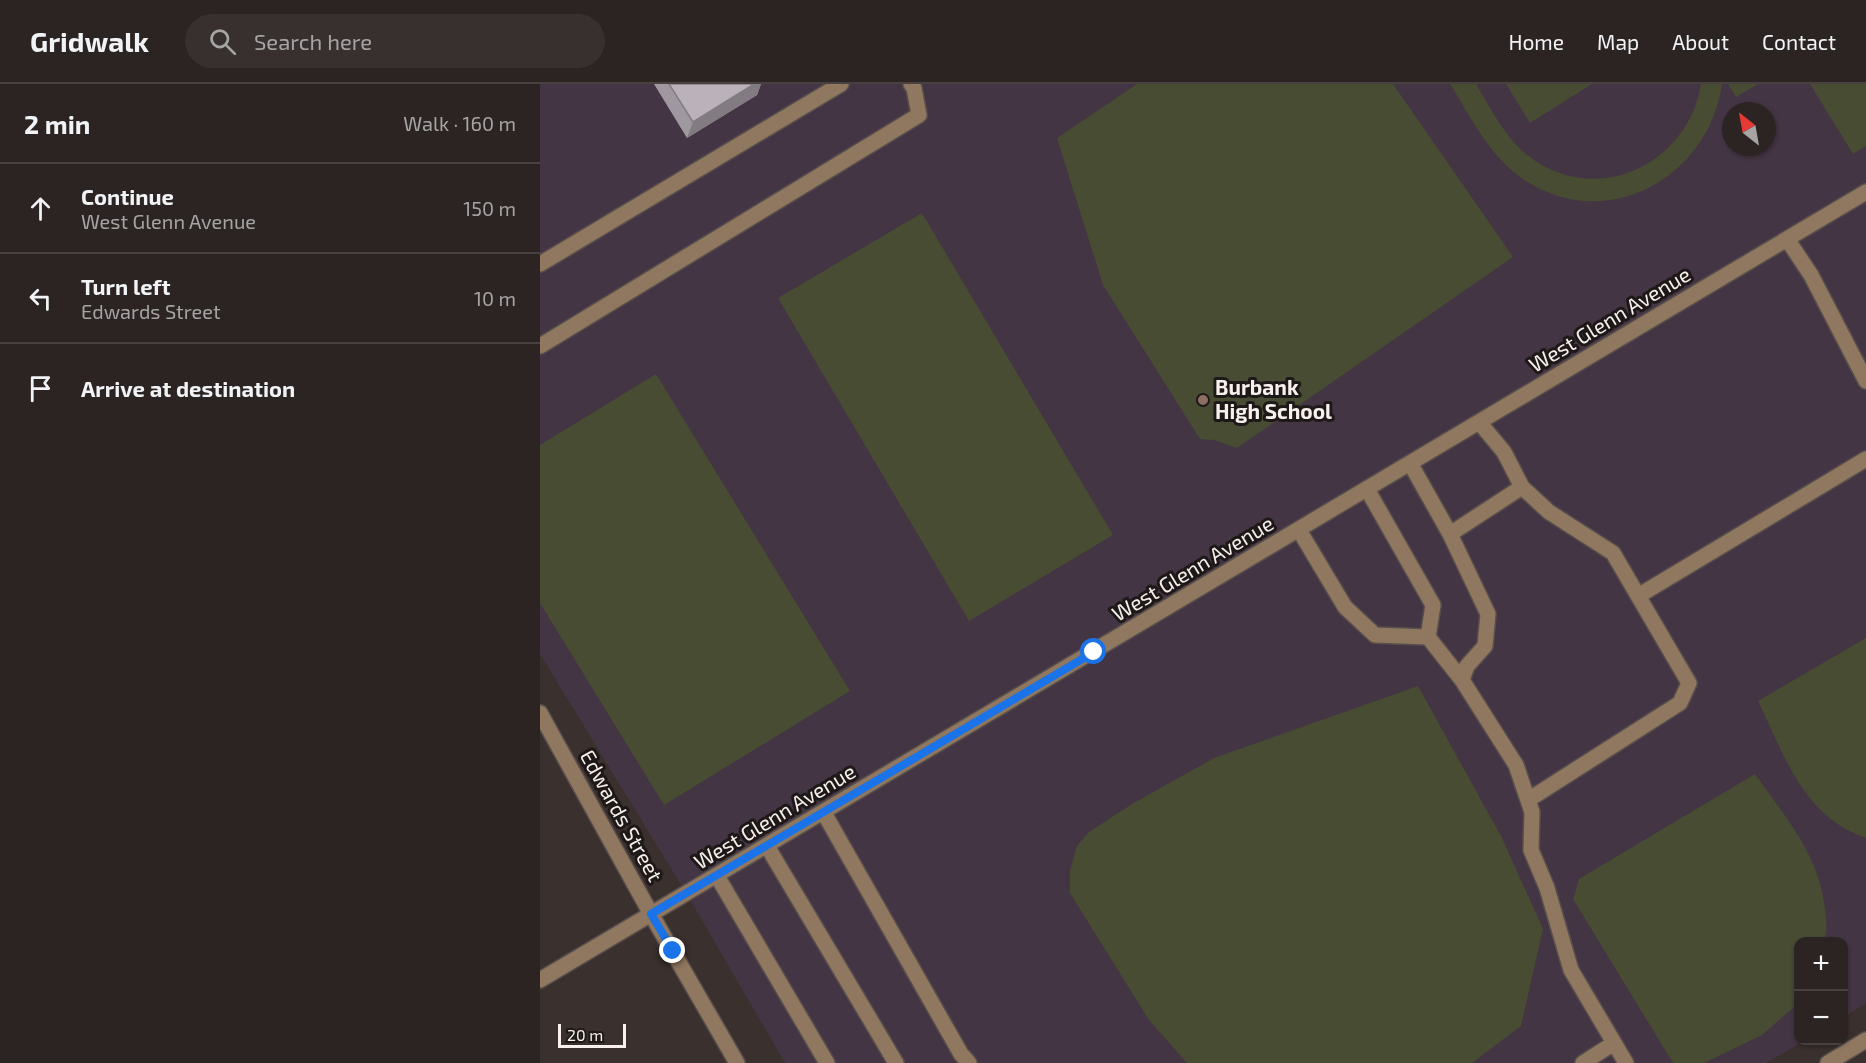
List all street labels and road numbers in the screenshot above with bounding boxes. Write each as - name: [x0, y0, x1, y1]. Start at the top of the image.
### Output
- street label: West Glenn Avenue: [1524, 261, 1694, 377]
- street label: West Glenn Avenue: [1107, 510, 1277, 626]
- street label: Edwards Street: [576, 745, 669, 885]
- street label: West Glenn Avenue: [689, 758, 859, 874]

